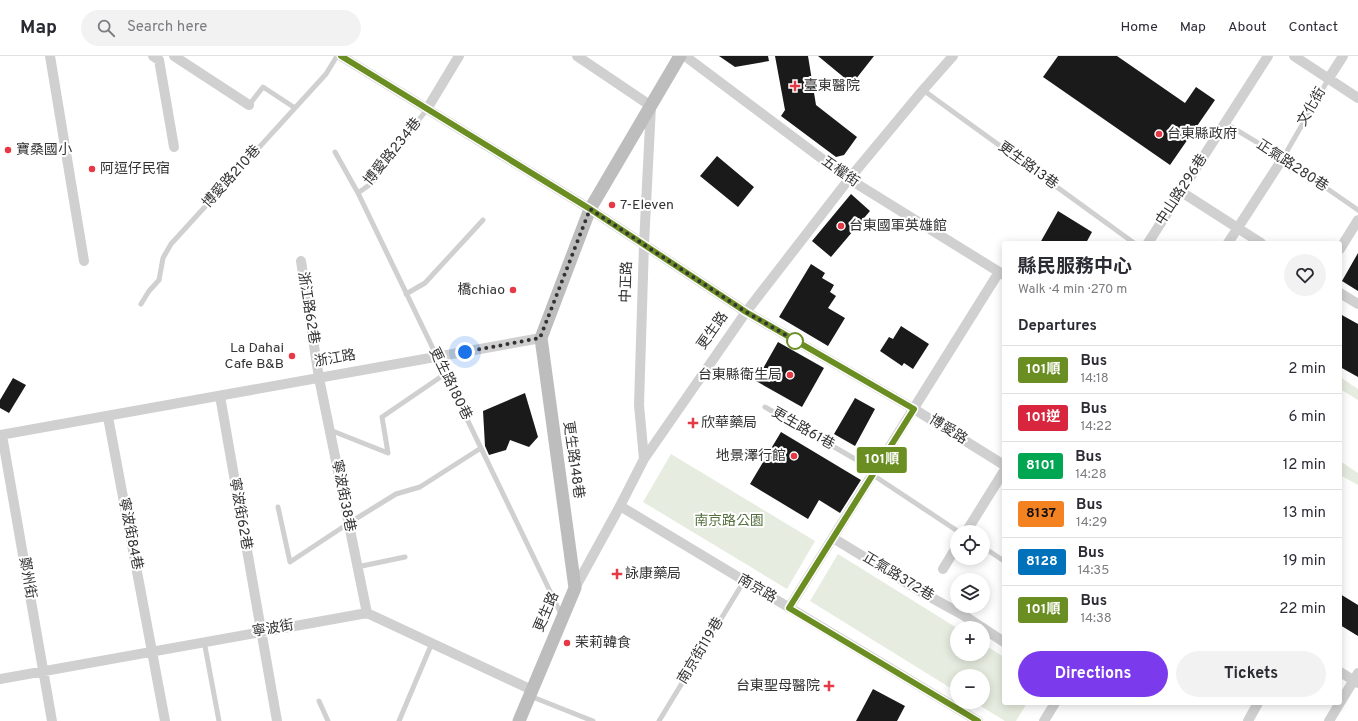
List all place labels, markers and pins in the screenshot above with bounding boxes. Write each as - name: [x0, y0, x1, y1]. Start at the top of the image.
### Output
- place label: 臺東醫院: [804, 78, 860, 95]
- marker: 臺東醫院: [789, 80, 801, 92]
- place label: 台東縣政府: [1167, 126, 1237, 143]
- marker: 台東縣政府: [1154, 129, 1164, 139]
- place label: 寶桑國小: [16, 142, 72, 159]
- marker: 寶桑國小: [3, 145, 13, 155]
- place label: 阿逗仔民宿: [100, 160, 170, 178]
- marker: 阿逗仔民宿: [87, 164, 97, 174]
- place label: 7-Eleven: [620, 197, 674, 214]
- marker: 7-Eleven: [607, 200, 617, 210]
- place label: 台東國軍英雄館: [849, 218, 947, 235]
- marker: 台東國軍英雄館: [836, 221, 846, 231]
- place label: 橋chiao: [457, 282, 505, 299]
- marker: 橋chiao: [508, 285, 518, 295]
- unlabelled marker: [786, 332, 804, 350]
- place label: La Dahai Cafe B&B: [225, 340, 284, 373]
- marker: La Dahai Cafe B&B: [287, 351, 297, 361]
- place label: 台東縣衛生局: [698, 367, 782, 384]
- marker: 台東縣衛生局: [785, 370, 795, 380]
- place label: 欣華藥局: [701, 415, 757, 432]
- marker: 欣華藥局: [688, 418, 698, 428]
- place label: 地景澤行館: [716, 448, 786, 465]
- marker: 地景澤行館: [789, 451, 799, 461]
- place label: 詠康藥局: [625, 566, 681, 583]
- marker: 詠康藥局: [612, 569, 622, 579]
- place label: 茉莉韓食: [575, 635, 631, 652]
- marker: 茉莉韓食: [562, 638, 572, 648]
- place label: 台東聖母醫院: [736, 678, 820, 695]
- marker: 台東聖母醫院: [823, 680, 835, 692]

